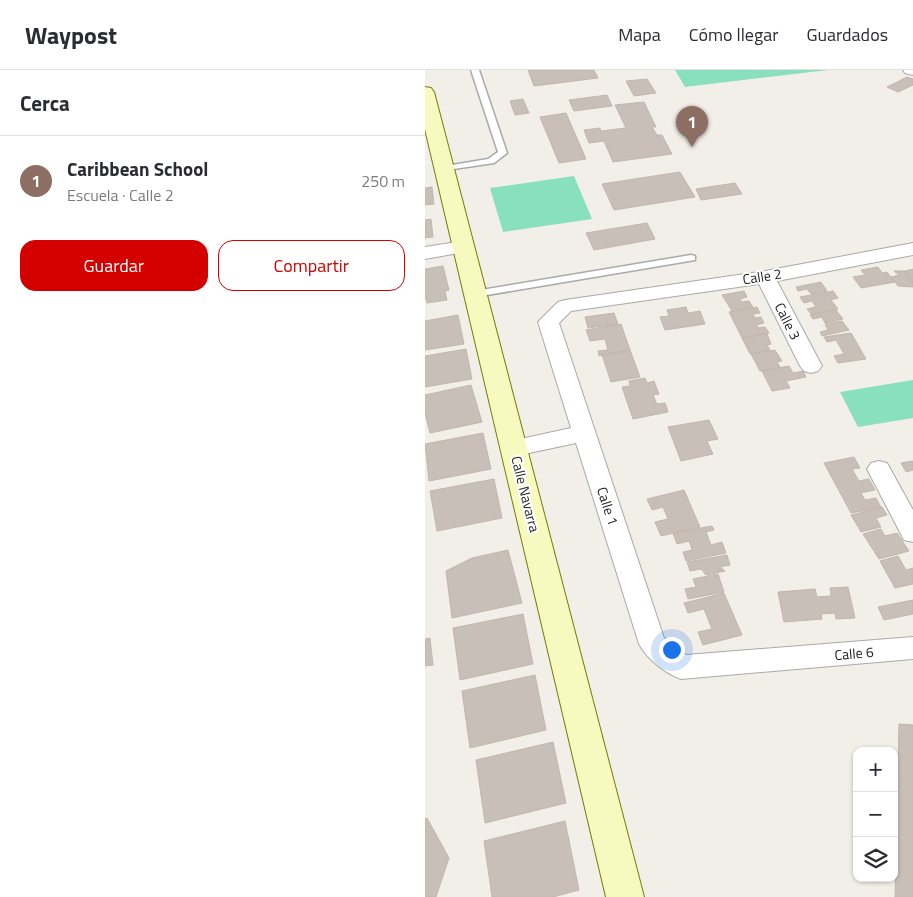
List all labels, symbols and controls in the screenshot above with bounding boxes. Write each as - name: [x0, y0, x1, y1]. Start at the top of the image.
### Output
- text: Waypost: [25, 17, 117, 53]
- text: Mapa: [618, 21, 661, 48]
- text: Cómo llegar: [689, 21, 778, 48]
- text: Guardados: [806, 21, 888, 48]
- text: Cerca: [20, 87, 70, 119]
- pin: 1: [676, 106, 708, 147]
- text: Caribbean School: [67, 154, 208, 183]
- text: 1: [32, 169, 40, 193]
- text: 250 m: [361, 169, 405, 193]
- text: Escuela · Calle 2: [67, 183, 174, 207]
- button: Guardar: [20, 240, 208, 291]
- button: Compartir: [218, 240, 405, 291]
- street label: Calle 2: [741, 263, 783, 289]
- street label: Calle 3: [770, 299, 806, 343]
- street label: Calle Navarra: [506, 454, 546, 534]
- street label: Calle 1: [592, 484, 624, 528]
- your location: [659, 637, 685, 663]
- street label: Calle 6: [834, 641, 875, 665]
- map controls: [853, 747, 898, 882]
- button: +: [853, 747, 898, 792]
- button: −: [853, 792, 898, 837]
- button: layers: [853, 837, 898, 882]

